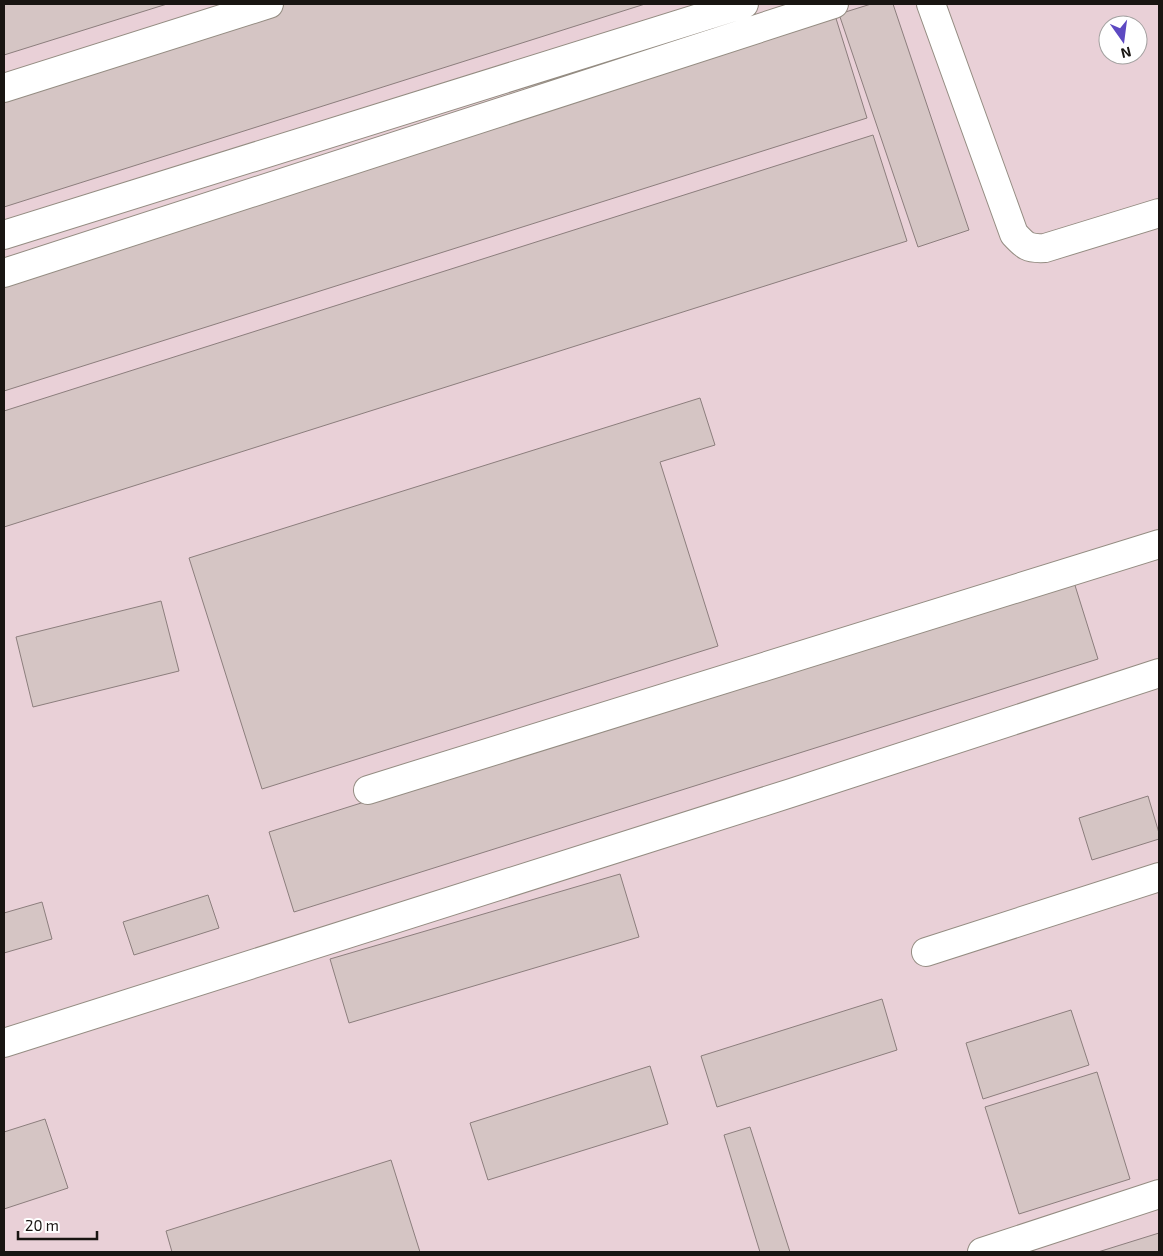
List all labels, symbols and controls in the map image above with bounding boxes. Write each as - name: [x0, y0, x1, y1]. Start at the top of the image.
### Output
- north arrow: [1098, 15, 1148, 65]
- text: N: [1119, 44, 1133, 63]
- scale bar: [18, 1208, 96, 1240]
- text: 20 m: [25, 1216, 59, 1234]

